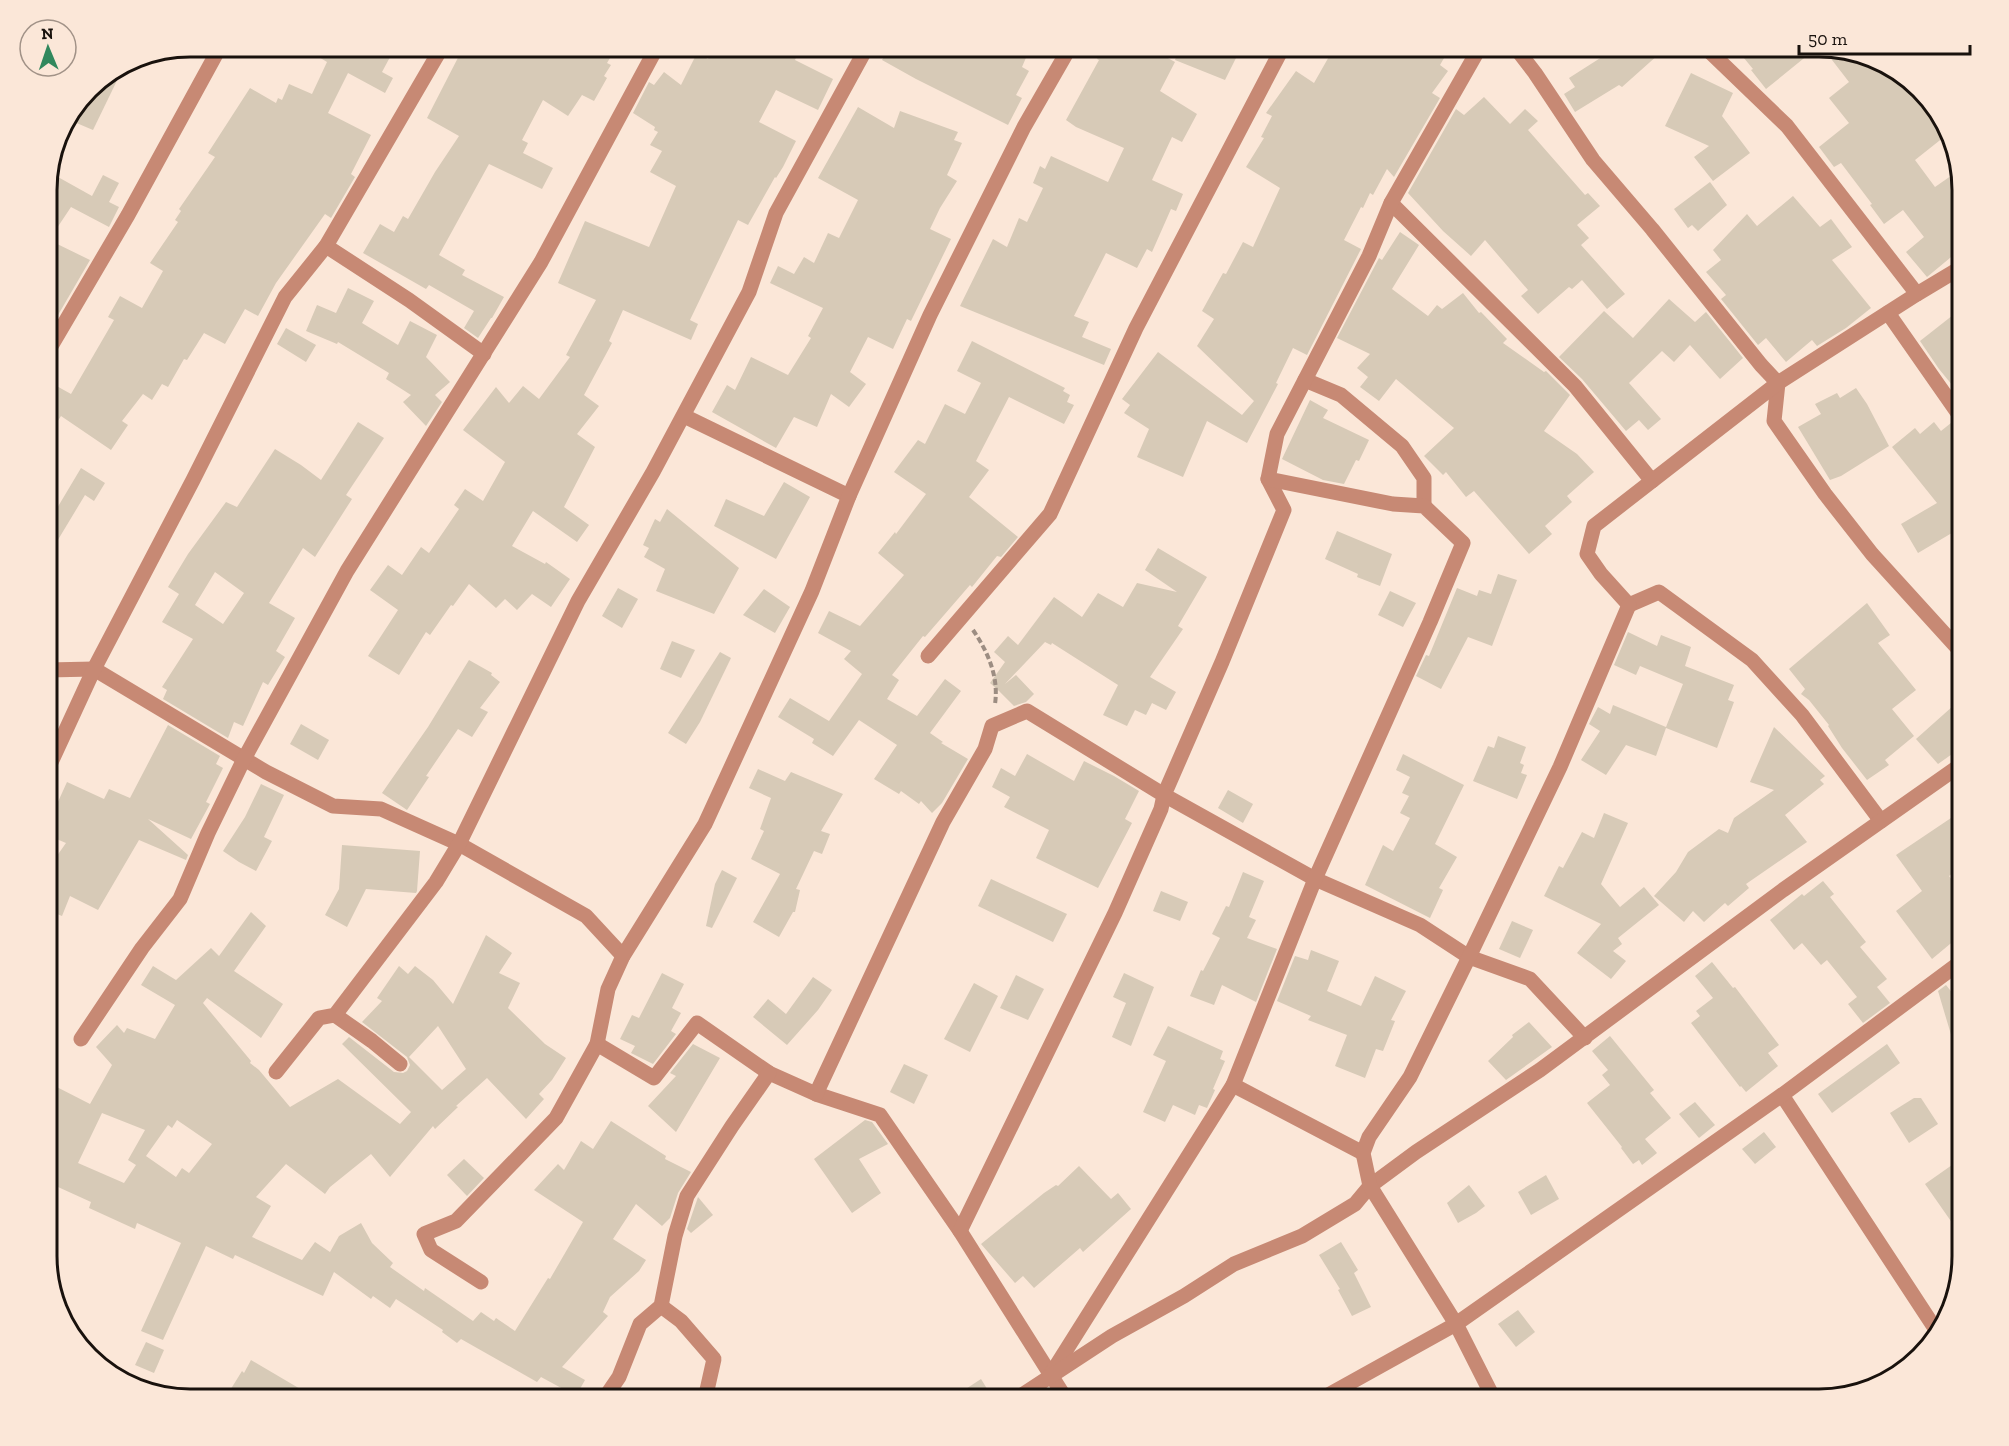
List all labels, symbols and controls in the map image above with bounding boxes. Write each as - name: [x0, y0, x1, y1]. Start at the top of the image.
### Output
- north arrow: [18, 18, 78, 78]
- scale bar: [1799, 18, 1970, 56]
- text: N: [41, 24, 54, 43]
- text: 50 m: [1808, 28, 1848, 50]

